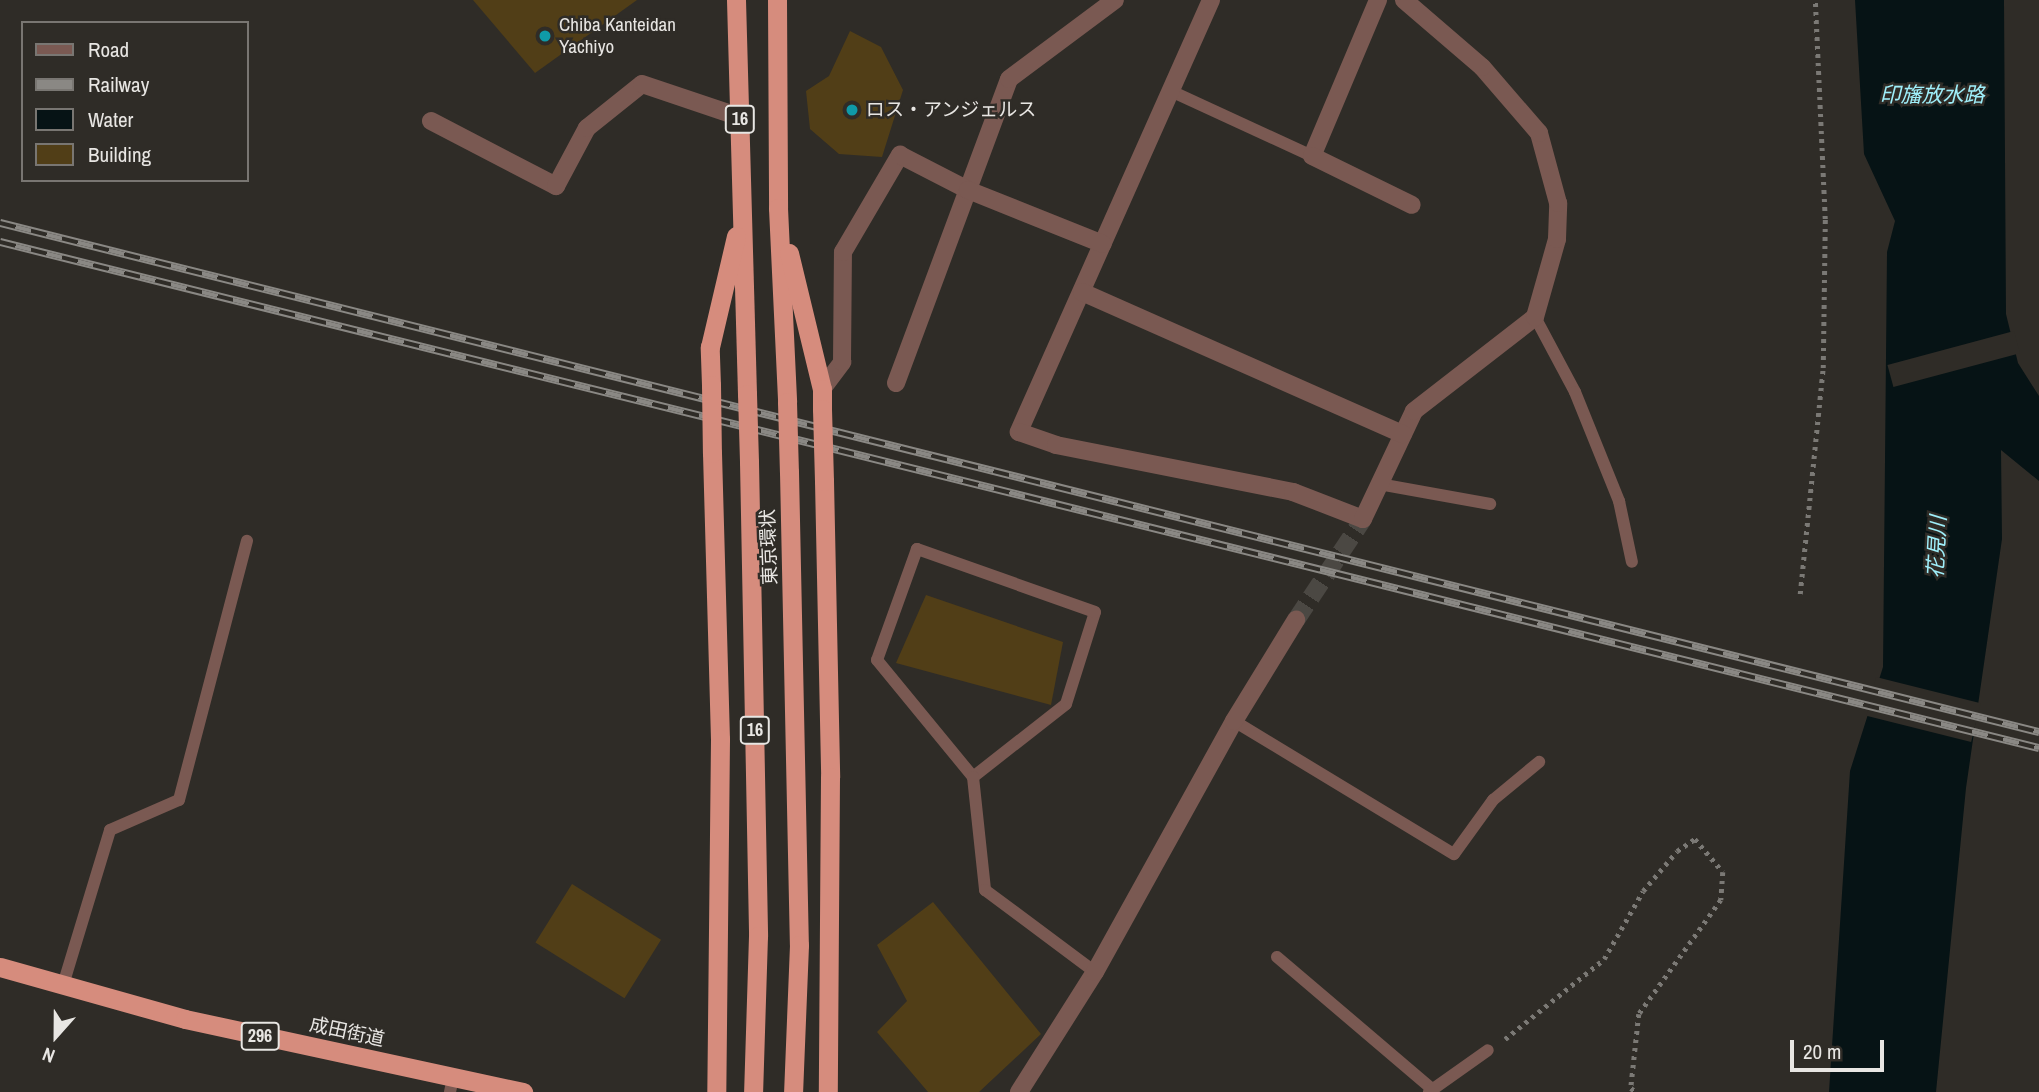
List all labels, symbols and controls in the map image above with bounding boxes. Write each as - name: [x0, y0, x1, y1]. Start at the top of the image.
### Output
- place label: Chiba Kanteidan Yachiyo: [559, 14, 676, 58]
- legend: [21, 21, 248, 182]
- marker: Chiba Kanteidan Yachiyo: [537, 28, 553, 44]
- text: Road: [88, 35, 129, 64]
- text: Railway: [88, 70, 149, 99]
- water label: 印旛放水路: [1880, 82, 1984, 108]
- place label: ロス・アンジェルス: [866, 99, 1037, 121]
- marker: ロス・アンジェルス: [844, 102, 860, 118]
- road number: 16: [724, 104, 756, 134]
- text: Water: [88, 105, 133, 134]
- text: Building: [88, 140, 151, 169]
- street label: 東京環状: [756, 509, 782, 585]
- water label: 花見川: [1923, 515, 1951, 579]
- road number: 16: [739, 716, 771, 744]
- north arrow: [21, 1001, 91, 1071]
- street label: 成田街道: [307, 1013, 387, 1051]
- road number: 296: [239, 1021, 281, 1050]
- scale bar: [1794, 1026, 1888, 1070]
- text: 20 m: [1803, 1037, 1841, 1066]
- text: N: [39, 1041, 58, 1070]

